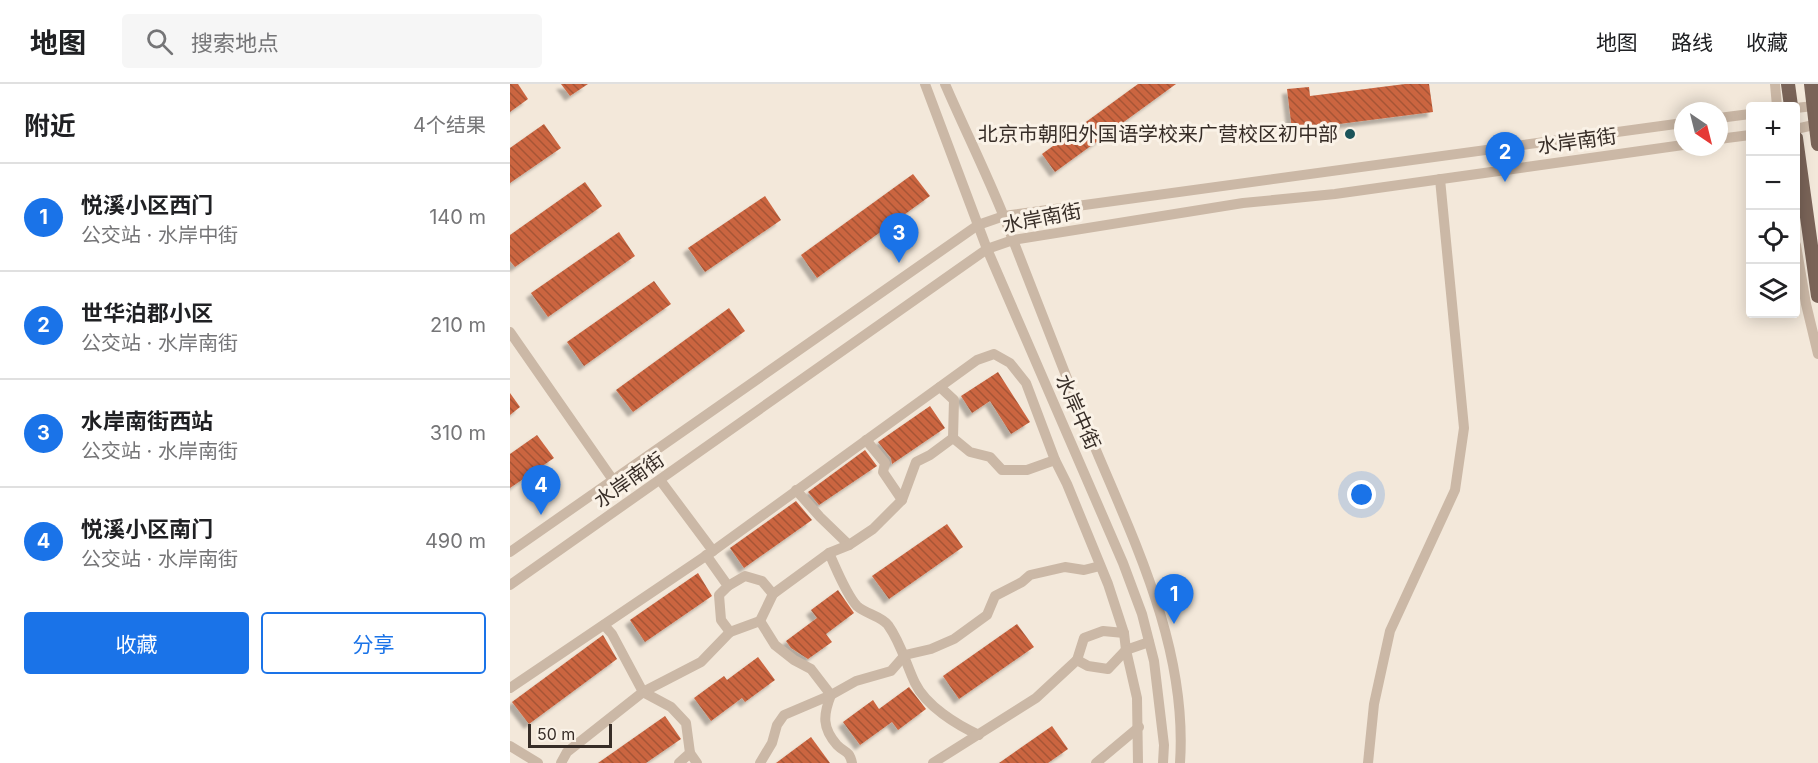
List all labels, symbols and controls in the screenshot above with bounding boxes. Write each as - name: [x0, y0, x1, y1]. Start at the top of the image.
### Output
- search box: [122, 14, 542, 68]
- icon: search: [143, 25, 176, 58]
- text: 地图: [30, 26, 86, 60]
- text: 搜索地点: [191, 30, 279, 56]
- text: 地图: [1596, 30, 1638, 55]
- text: 路线: [1671, 30, 1713, 55]
- text: 收藏: [1746, 30, 1788, 55]
- north arrow: [1674, 102, 1728, 156]
- map controls: [1746, 102, 1800, 318]
- button: +: [1746, 102, 1800, 156]
- text: 附近: [24, 110, 76, 141]
- text: 4个结果: [413, 113, 486, 137]
- place label: 北京市朝阳外国语学校来广营校区初中部: [978, 122, 1338, 146]
- street label: 水岸南街: [1536, 124, 1618, 158]
- marker: 北京市朝阳外国语学校来广营校区初中部: [1343, 127, 1357, 141]
- pin: 2: [1486, 132, 1524, 182]
- button: −: [1746, 156, 1800, 210]
- text: 悦溪小区西门: [81, 192, 213, 218]
- street label: 水岸南街: [1000, 199, 1084, 237]
- text: 1: [39, 205, 48, 229]
- text: 140 m: [429, 205, 486, 229]
- button: locate: [1746, 210, 1800, 264]
- pin: 3: [880, 214, 918, 263]
- text: 公交站 · 水岸中街: [81, 223, 238, 247]
- button: layers: [1746, 264, 1800, 318]
- text: 世华泊郡小区: [81, 300, 213, 326]
- text: 2: [37, 313, 50, 337]
- text: 210 m: [430, 313, 486, 337]
- text: 公交站 · 水岸南街: [81, 331, 238, 355]
- street label: 水岸中街: [1051, 371, 1105, 453]
- text: 水岸南街西站: [81, 408, 213, 434]
- text: 3: [37, 421, 50, 445]
- text: 310 m: [430, 421, 486, 445]
- text: 公交站 · 水岸南街: [81, 439, 238, 463]
- street label: 水岸南街: [589, 447, 669, 513]
- pin: 4: [522, 466, 561, 515]
- your location: [1347, 480, 1376, 509]
- text: 悦溪小区南门: [81, 516, 213, 542]
- text: 4: [37, 529, 50, 553]
- text: 490 m: [425, 529, 486, 553]
- text: 公交站 · 水岸南街: [81, 547, 238, 571]
- pin: 1: [1154, 574, 1194, 624]
- button: 收藏: [24, 612, 249, 674]
- button: 分享: [261, 612, 486, 674]
- scale bar: [528, 721, 612, 748]
- text: 50 m: [537, 724, 575, 744]

